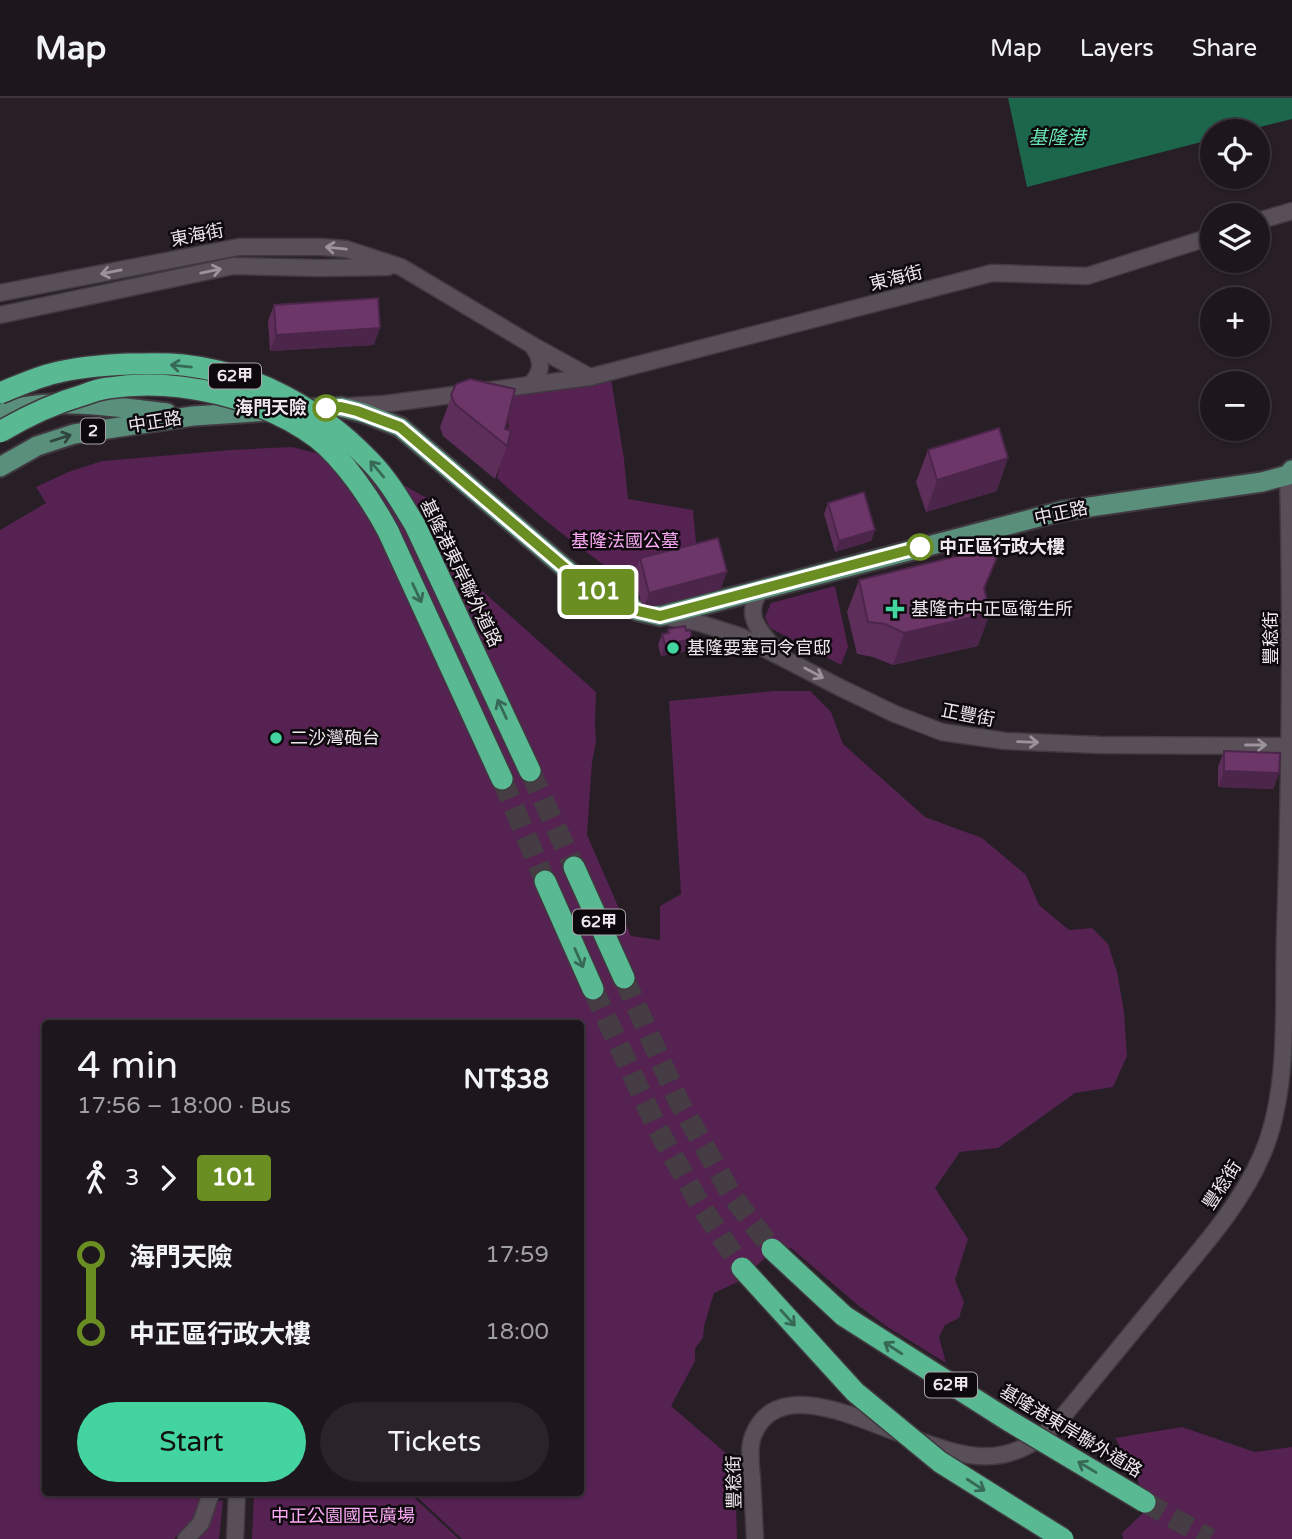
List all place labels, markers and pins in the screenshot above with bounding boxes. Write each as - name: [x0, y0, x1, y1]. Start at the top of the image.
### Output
- marker: 海門天險: [313, 395, 339, 421]
- place label: 海門天險: [235, 397, 307, 419]
- marker: 中正區行政大樓: [907, 534, 933, 560]
- place label: 中正區行政大樓: [939, 536, 1065, 558]
- place label: 基隆市中正區衛生所: [911, 598, 1073, 620]
- marker: 基隆市中正區衛生所: [885, 599, 905, 619]
- place label: 基隆要塞司令官邸: [687, 637, 831, 659]
- marker: 基隆要塞司令官邸: [665, 640, 681, 656]
- place label: 二沙灣砲台: [290, 727, 380, 749]
- marker: 二沙灣砲台: [268, 730, 284, 746]

